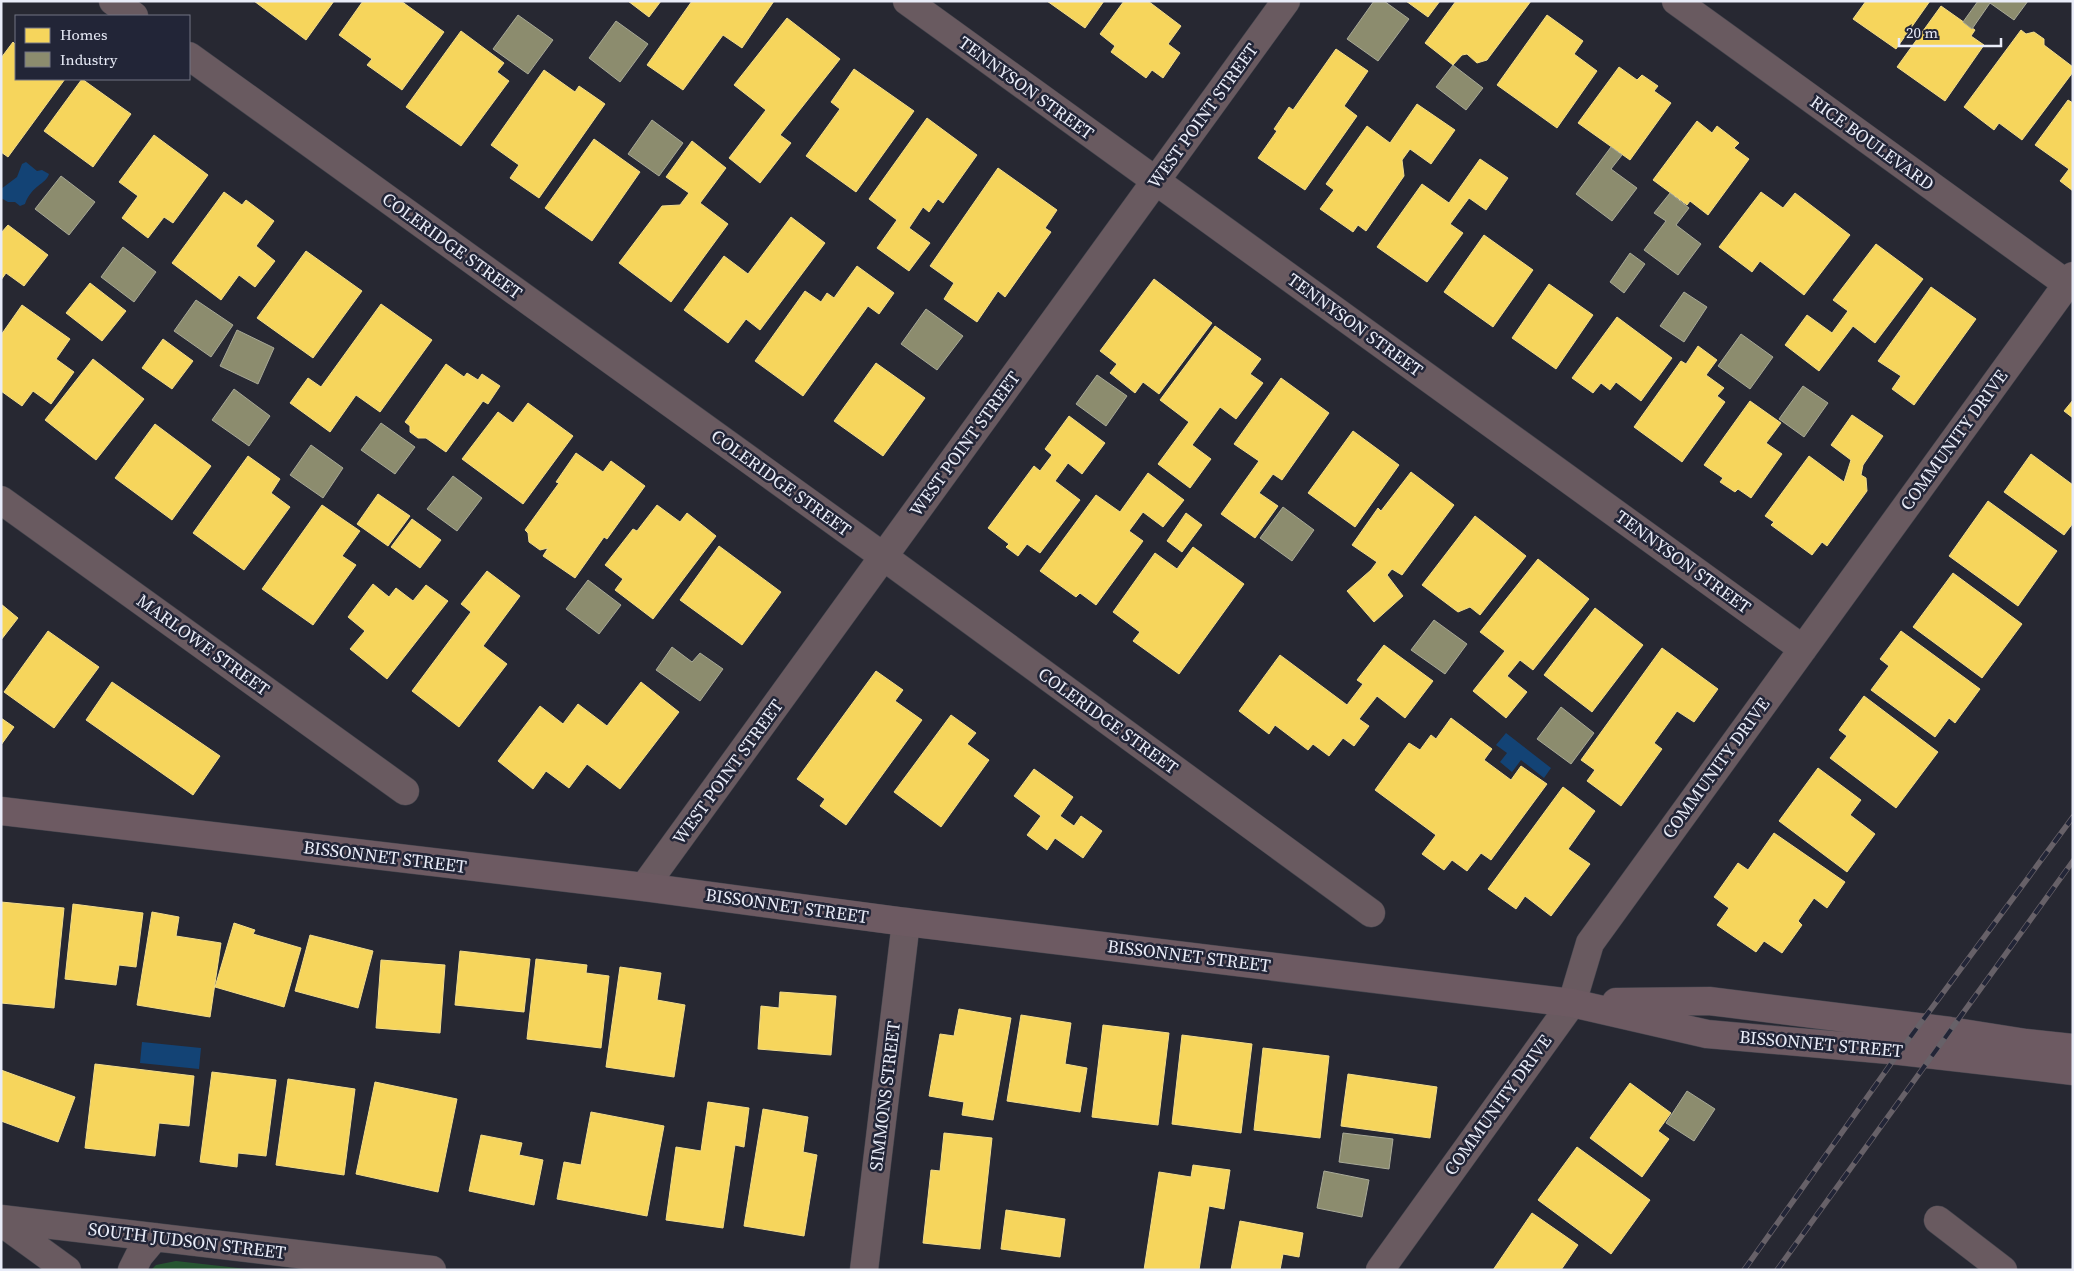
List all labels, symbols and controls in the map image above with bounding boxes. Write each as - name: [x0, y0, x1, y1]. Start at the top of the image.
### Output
- legend: [15, 15, 190, 80]
- scale bar: [1899, 15, 2002, 47]
- text: 20 m: [1906, 22, 1938, 43]
- text: Homes: [60, 24, 107, 45]
- street label: TENNYSON STREET: [953, 30, 1099, 145]
- street label: WEST POINT STREET: [1141, 38, 1264, 193]
- text: Industry: [60, 49, 118, 70]
- street label: RICE BOULEVARD: [1805, 89, 1939, 196]
- street label: COLERIDGE STREET: [377, 186, 528, 305]
- street label: TENNYSON STREET: [1282, 267, 1428, 382]
- street label: COMMUNITY DRIVE: [1894, 364, 2013, 515]
- street label: WEST POINT STREET: [903, 366, 1026, 521]
- street label: COLERIDGE STREET: [706, 423, 857, 542]
- street label: TENNYSON STREET: [1610, 504, 1756, 619]
- street label: MARLOWE STREET: [132, 588, 275, 701]
- street label: COLERIDGE STREET: [1033, 661, 1184, 780]
- street label: COMMUNITY DRIVE: [1656, 692, 1775, 843]
- street label: WEST POINT STREET: [666, 694, 789, 849]
- street label: BISSONNET STREET: [302, 834, 468, 879]
- street label: BISSONNET STREET: [704, 882, 870, 929]
- street label: BISSONNET STREET: [1106, 933, 1272, 978]
- street label: SIMMONS STREET: [863, 1019, 906, 1172]
- street label: BISSONNET STREET: [1738, 1024, 1904, 1063]
- street label: COMMUNITY DRIVE: [1438, 1029, 1557, 1180]
- street label: SOUTH JUDSON STREET: [87, 1216, 288, 1265]

